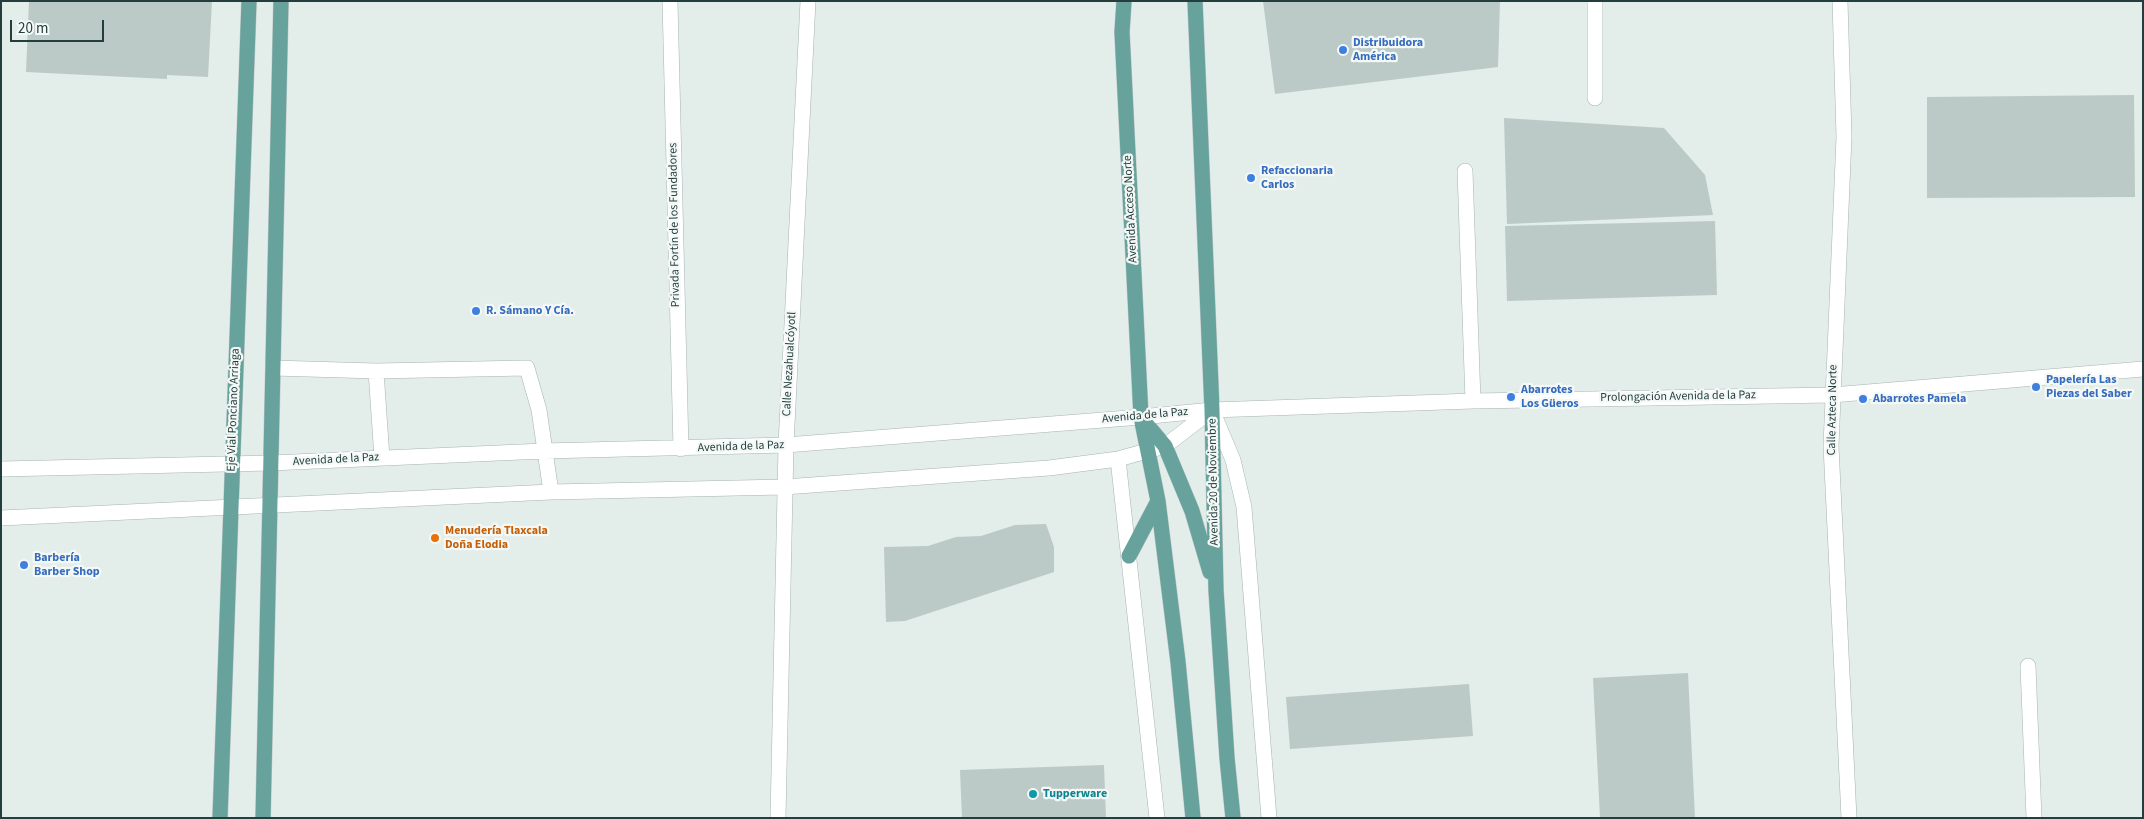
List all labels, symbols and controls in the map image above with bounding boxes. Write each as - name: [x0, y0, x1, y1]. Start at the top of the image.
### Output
- scale bar: [12, 10, 106, 42]
- text: 20 m: [18, 18, 48, 39]
- place label: Distribuidora América: [1353, 36, 1423, 64]
- marker: Distribuidora América: [1337, 44, 1349, 56]
- street label: Privada Fortín de los Fundadores: [666, 143, 684, 307]
- street label: Avenida Acceso Norte: [1121, 155, 1141, 263]
- place label: Refaccionaria Carlos: [1261, 164, 1333, 192]
- marker: Refaccionaria Carlos: [1245, 172, 1257, 184]
- place label: R. Sámano Y Cía.: [486, 304, 574, 318]
- marker: R. Sámano Y Cía.: [470, 305, 482, 317]
- street label: Calle Nezahualcóyotl: [780, 311, 800, 417]
- street label: Eje Vial Ponciano Arriaga: [225, 348, 243, 472]
- street label: Calle Azteca Norte: [1825, 364, 1841, 456]
- place label: Papelería Las Piezas del Saber: [2046, 373, 2132, 401]
- marker: Papelería Las Piezas del Saber: [2030, 381, 2042, 393]
- place label: Abarrotes Los Güeros: [1521, 383, 1579, 411]
- street label: Prolongación Avenida de la Paz: [1600, 388, 1756, 406]
- marker: Abarrotes Los Güeros: [1505, 391, 1517, 403]
- place label: Abarrotes Pamela: [1873, 392, 1966, 406]
- marker: Abarrotes Pamela: [1857, 393, 1869, 405]
- street label: Avenida de la Paz: [1101, 405, 1189, 427]
- street label: Avenida 20 de Noviembre: [1206, 418, 1222, 546]
- street label: Avenida de la Paz: [698, 438, 784, 456]
- street label: Avenida de la Paz: [292, 451, 380, 469]
- place label: Menudería Tlaxcala Doña Elodia: [445, 524, 548, 552]
- marker: Menudería Tlaxcala Doña Elodia: [429, 532, 441, 544]
- place label: Barbería Barber Shop: [34, 551, 100, 579]
- marker: Barbería Barber Shop: [18, 559, 30, 571]
- place label: Tupperware: [1043, 787, 1107, 801]
- marker: Tupperware: [1027, 788, 1039, 800]

